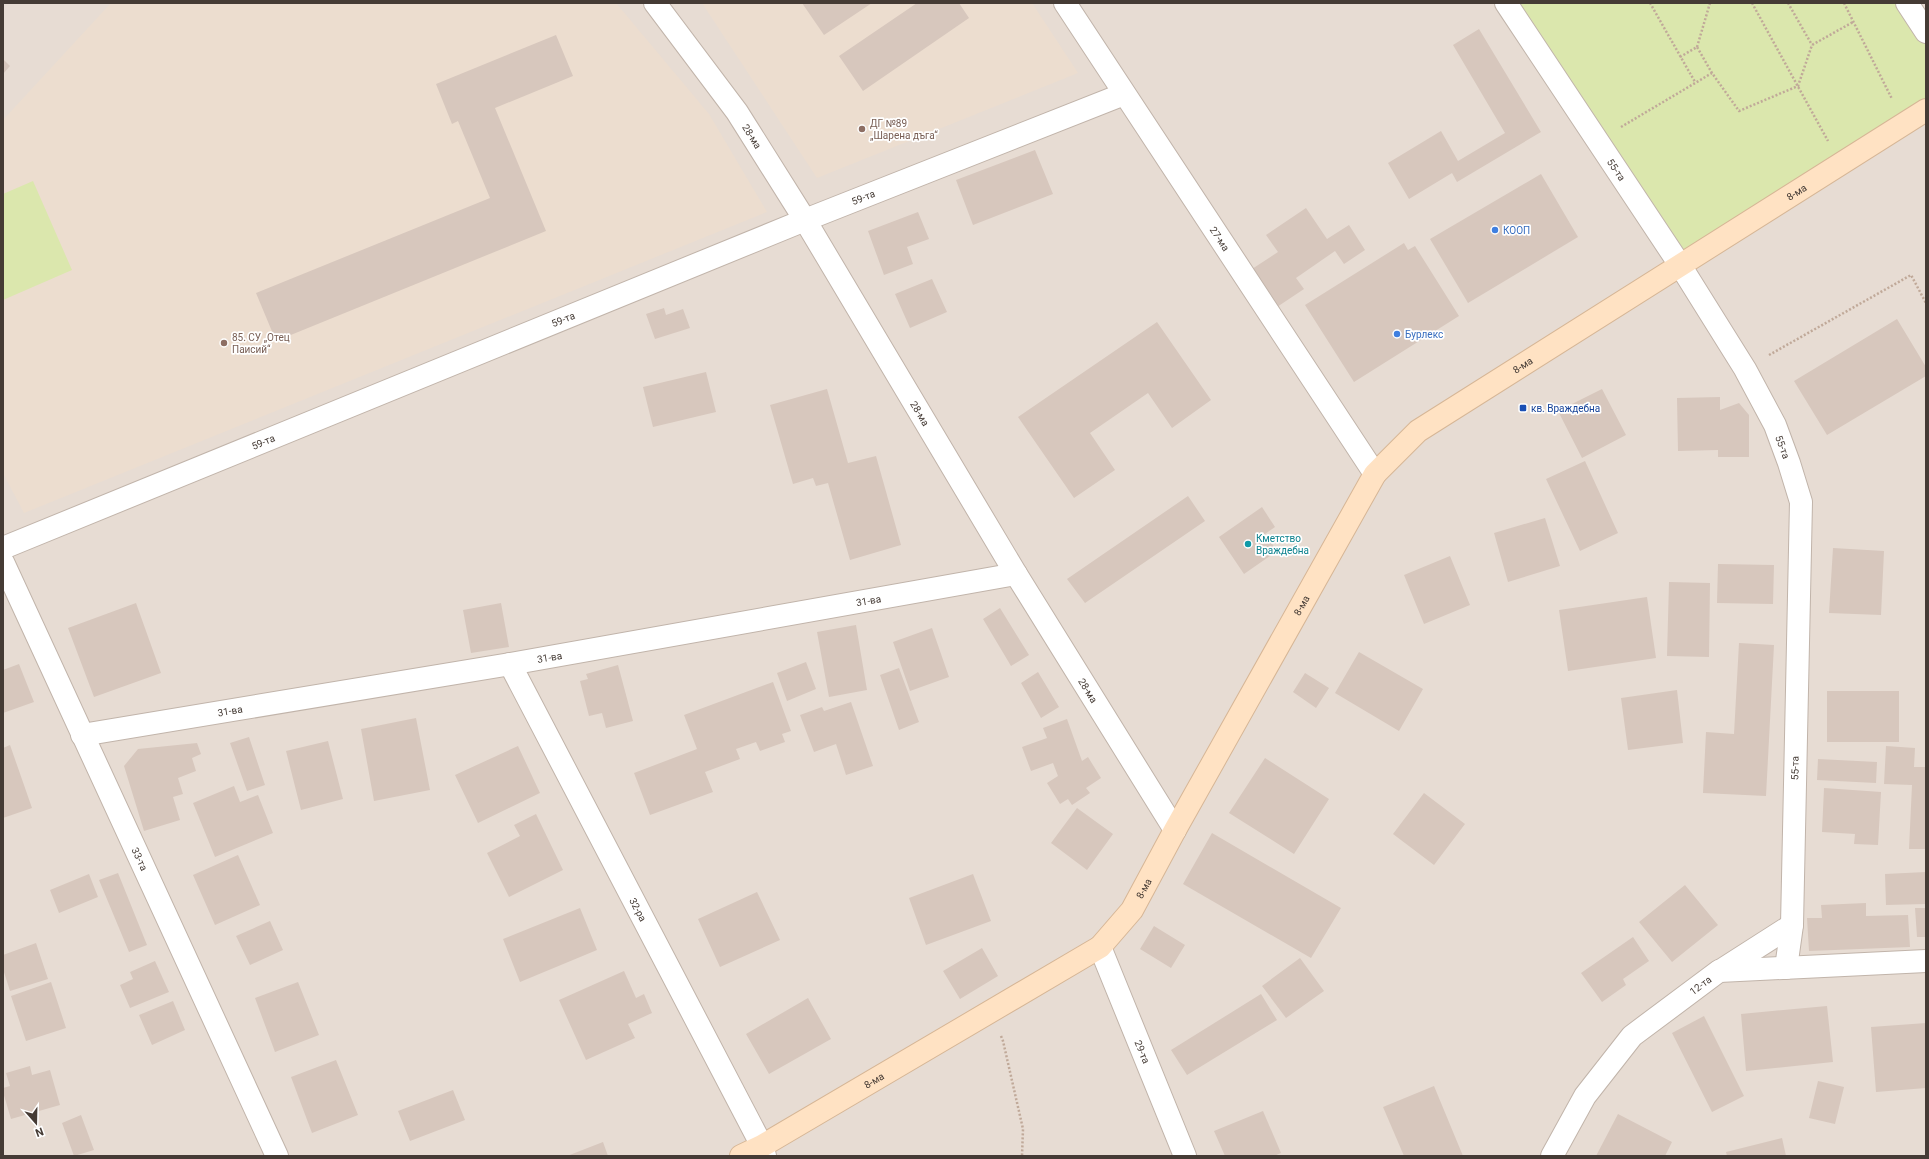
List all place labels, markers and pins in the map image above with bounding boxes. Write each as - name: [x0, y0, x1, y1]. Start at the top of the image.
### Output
- place label: ДГ №89 „Шарена дъга“: [870, 118, 938, 141]
- marker: ДГ №89 „Шарена дъга“: [857, 124, 867, 134]
- marker: КООП: [1490, 225, 1500, 235]
- place label: КООП: [1503, 225, 1530, 236]
- marker: Бурлекс: [1392, 329, 1402, 339]
- place label: Бурлекс: [1405, 329, 1443, 340]
- place label: 85. СУ „Отец Паисий“: [232, 332, 290, 355]
- marker: 85. СУ „Отец Паисий“: [219, 338, 229, 348]
- marker: кв. Враждебна: [1518, 403, 1528, 413]
- place label: кв. Враждебна: [1531, 403, 1600, 414]
- place label: Кметство Враждебна: [1256, 533, 1309, 556]
- marker: Кметство Враждебна: [1243, 539, 1253, 549]

